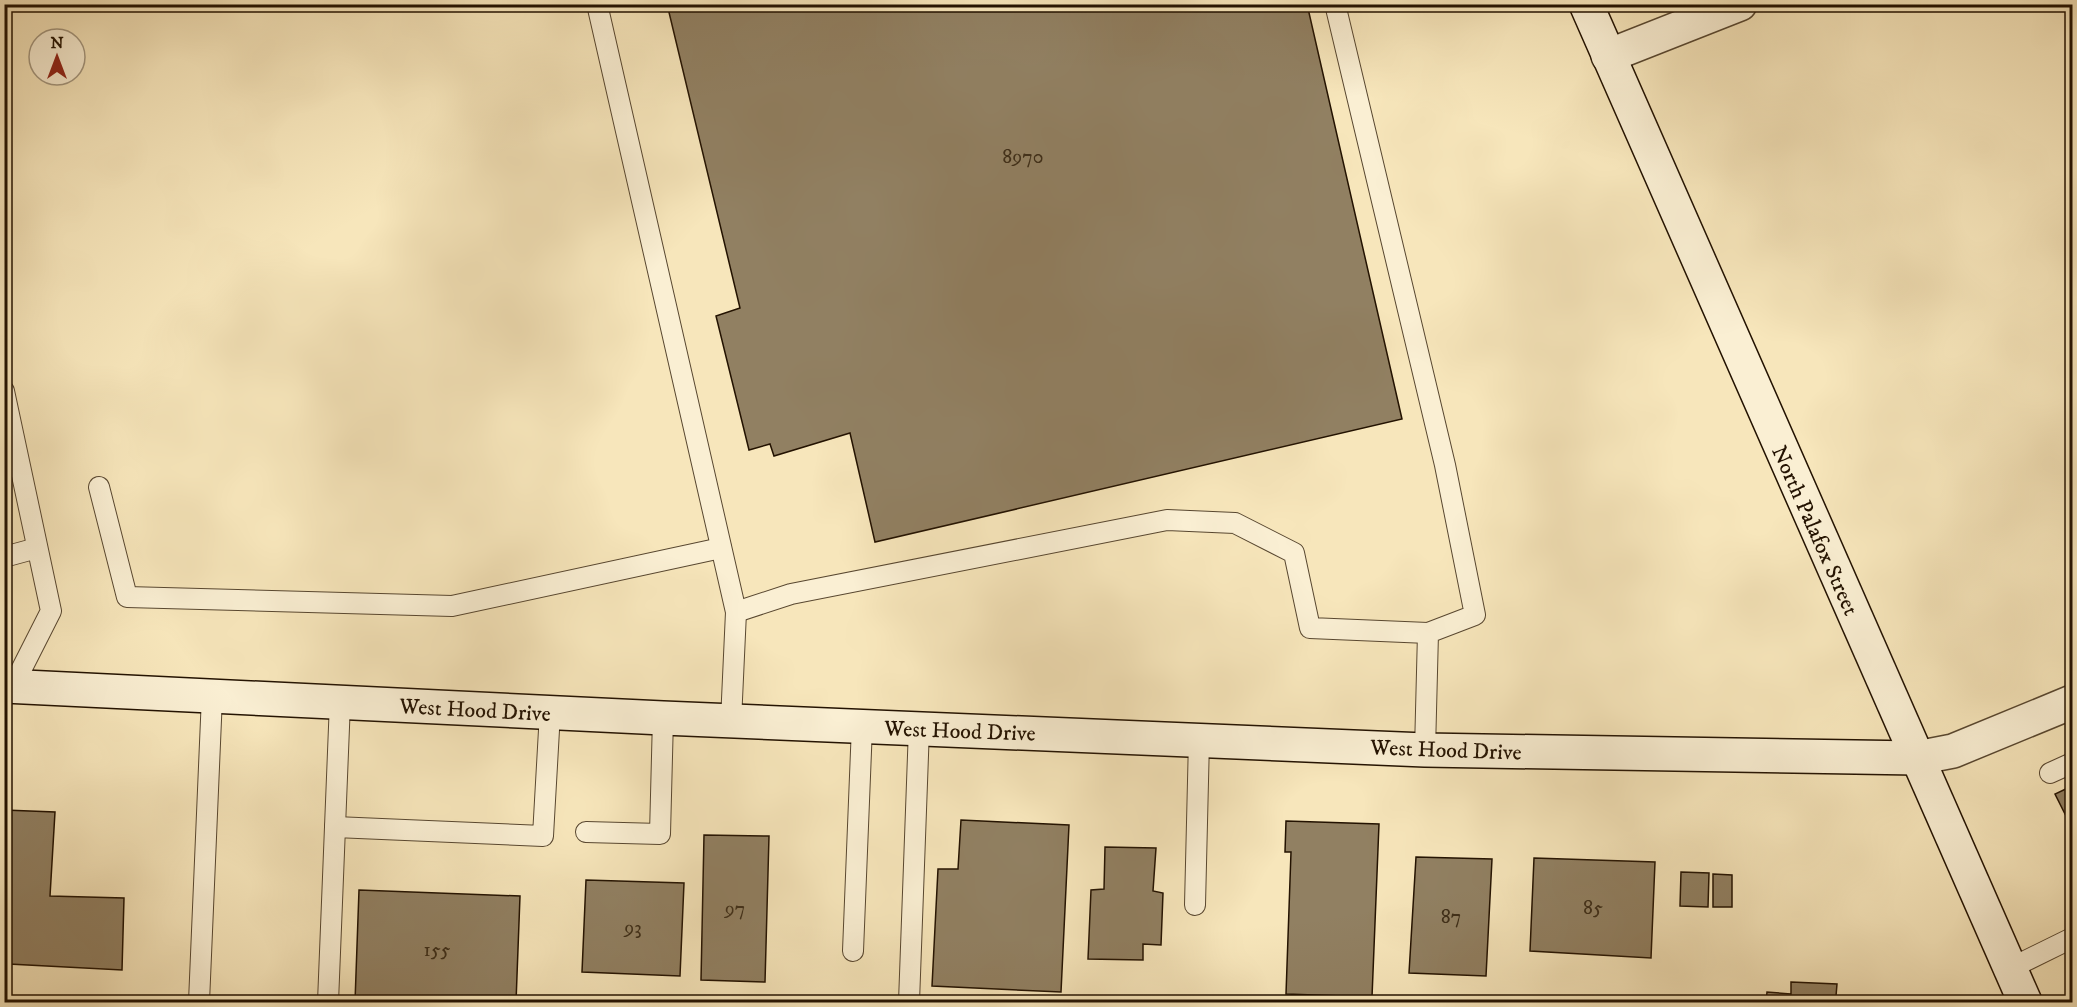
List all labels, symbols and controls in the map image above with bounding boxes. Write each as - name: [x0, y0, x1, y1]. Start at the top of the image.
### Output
- north arrow: [27, 27, 87, 87]
- text: N: [50, 33, 64, 53]
- house number: 8970: [1002, 145, 1044, 170]
- street label: North Palafox Street: [1765, 442, 1864, 620]
- street label: West Hood Drive: [398, 693, 551, 728]
- street label: West Hood Drive: [883, 715, 1036, 748]
- street label: West Hood Drive: [1369, 734, 1522, 767]
- house number: 85: [1583, 896, 1603, 921]
- house number: 97: [724, 897, 745, 922]
- house number: 87: [1441, 905, 1461, 930]
- house number: 93: [623, 916, 642, 941]
- house number: 155: [423, 938, 451, 963]

